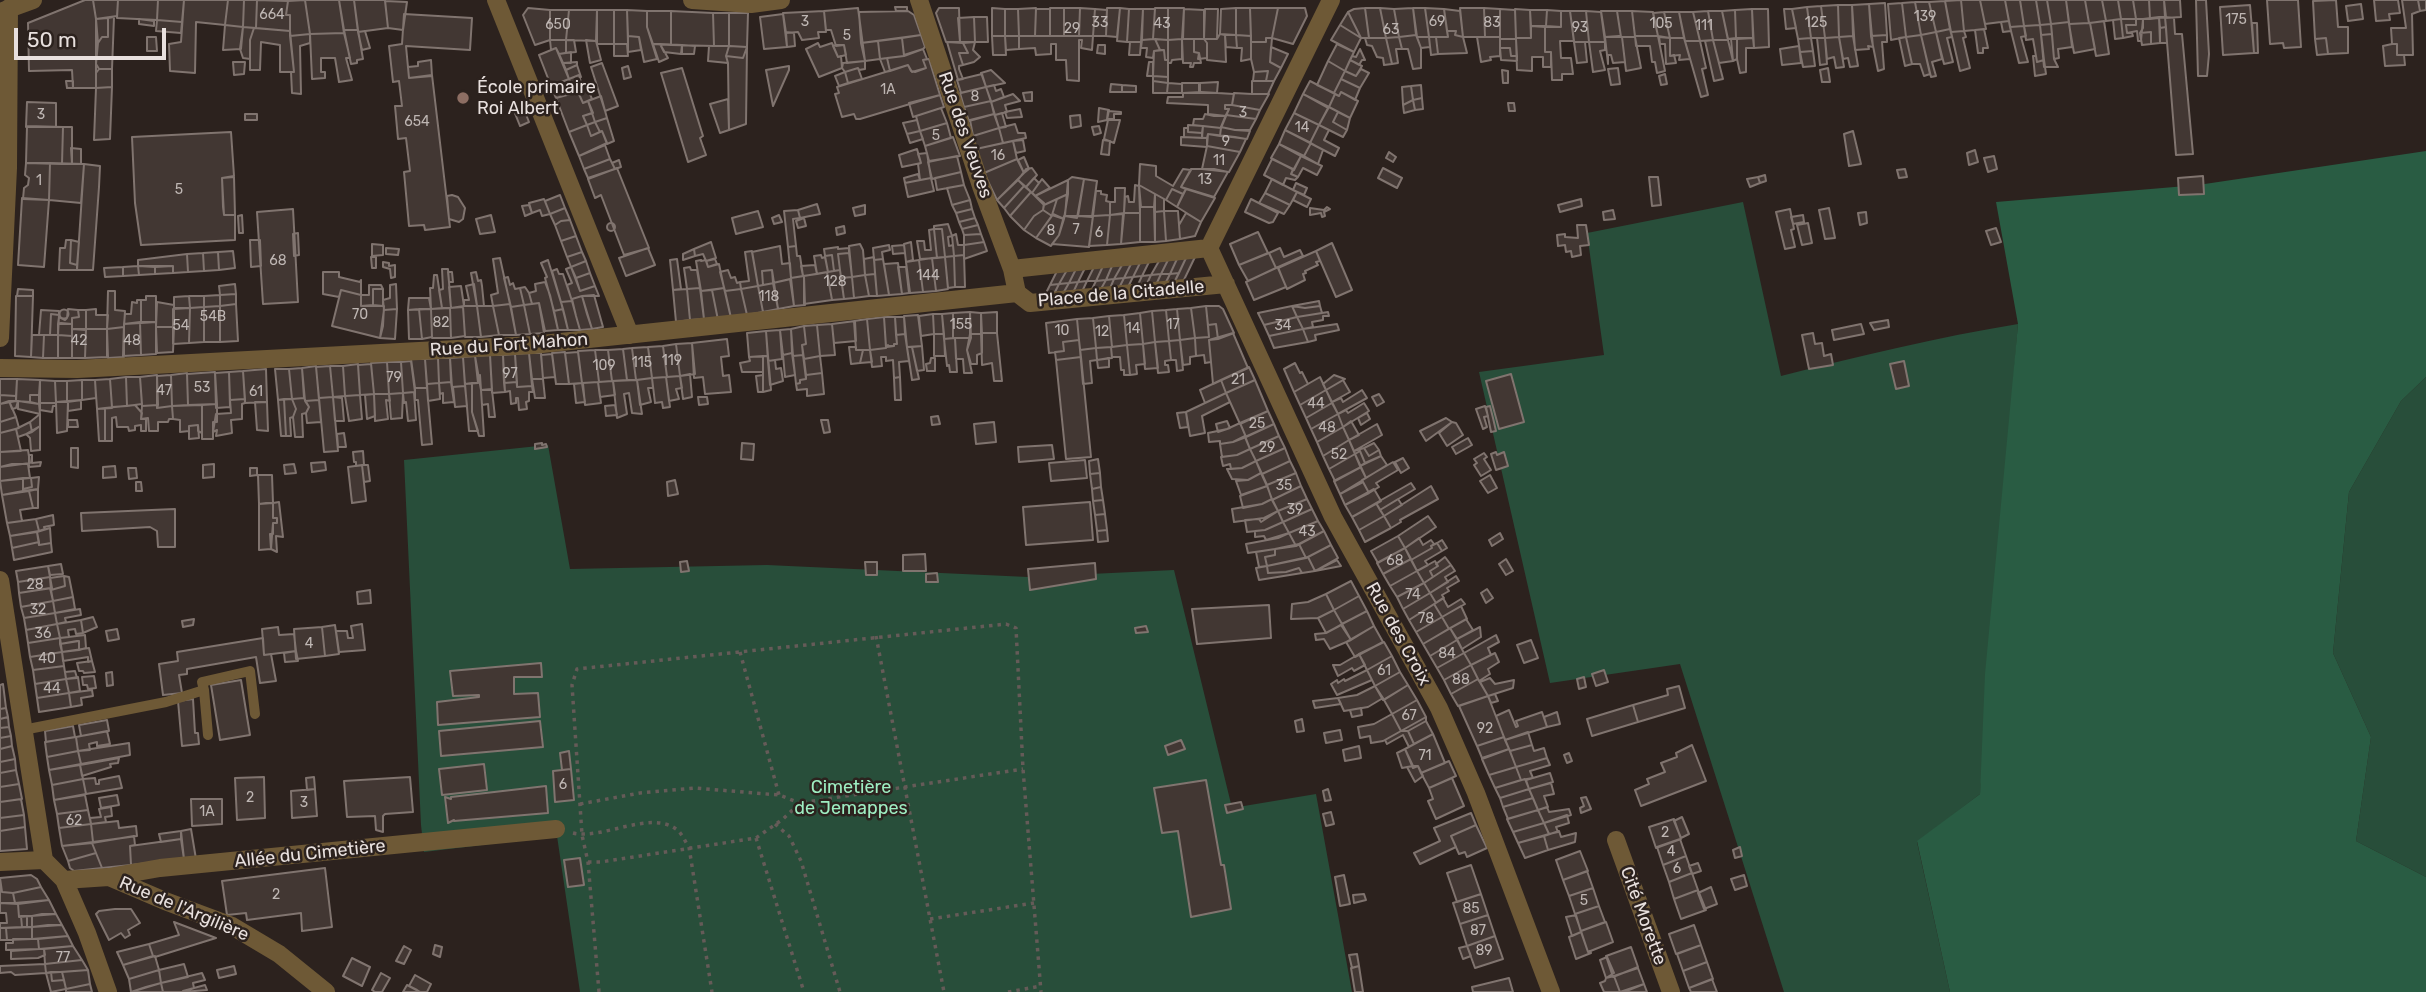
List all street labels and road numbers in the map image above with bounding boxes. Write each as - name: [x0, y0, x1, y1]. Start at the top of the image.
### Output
- street label: Rue des Veuves: [933, 69, 997, 201]
- street label: Place de la Citadelle: [1037, 276, 1205, 312]
- street label: Rue du Fort Mahon: [429, 329, 589, 361]
- street label: Rue des Croix: [1361, 579, 1435, 689]
- street label: Allée du Cimetière: [233, 835, 387, 873]
- street label: Cité Morette: [1615, 864, 1671, 968]
- street label: Rue de l'Argilière: [116, 872, 252, 946]

